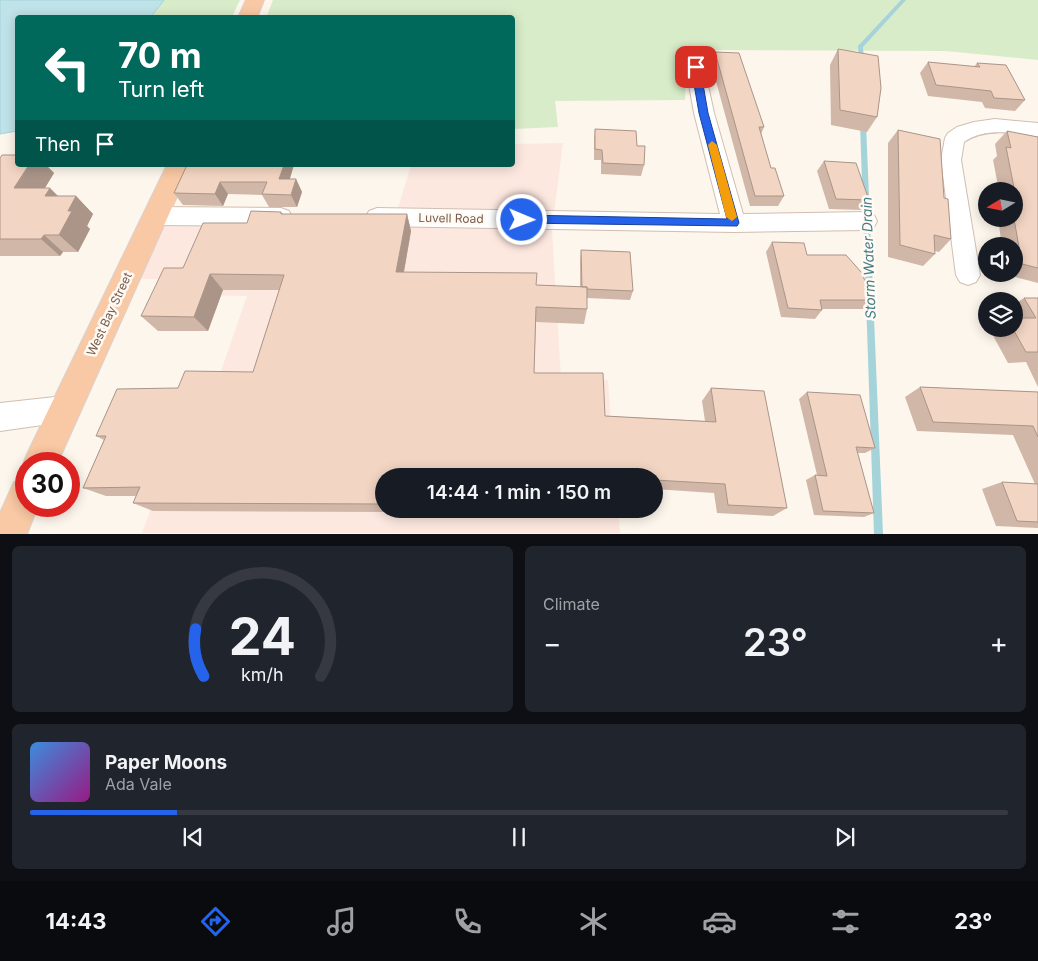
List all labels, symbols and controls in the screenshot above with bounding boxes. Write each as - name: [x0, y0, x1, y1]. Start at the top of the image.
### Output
- text: 70 m: [118, 34, 202, 76]
- icon: left: [35, 35, 100, 100]
- pin: [675, 46, 717, 88]
- icon: arrive: [682, 53, 710, 81]
- text: Turn left: [118, 76, 204, 102]
- icon: arrive: [91, 130, 119, 158]
- text: Then: [35, 133, 81, 156]
- north arrow: [978, 182, 1022, 228]
- map controls: [978, 182, 1023, 337]
- position arrow: [495, 193, 547, 245]
- water label: Storm Water Drain: [857, 197, 879, 319]
- street label: Luvell Road: [418, 210, 484, 226]
- button: sound: [978, 237, 1023, 282]
- street label: West Bay Street: [83, 270, 135, 358]
- button: layers: [978, 292, 1023, 337]
- speed limit sign: 30: [15, 452, 80, 517]
- text: 14:44 · 1 min · 150 m: [427, 481, 611, 504]
- text: Climate: [543, 594, 600, 614]
- text: 24: [229, 605, 296, 668]
- text: 23°: [743, 619, 808, 665]
- text: −: [543, 626, 562, 660]
- text: +: [989, 626, 1008, 660]
- text: km/h: [241, 664, 284, 685]
- text: Paper Moons: [105, 751, 227, 774]
- text: Ada Vale: [105, 774, 172, 794]
- icon: previous: [179, 823, 207, 851]
- icon: pause: [505, 823, 533, 851]
- icon: next: [831, 823, 859, 851]
- icon: directions: [198, 904, 233, 939]
- icon: music: [324, 904, 359, 939]
- icon: phone: [450, 904, 485, 939]
- icon: climate: [576, 904, 611, 939]
- icon: car: [702, 904, 737, 939]
- icon: filters: [828, 904, 863, 939]
- text: 14:43: [46, 908, 106, 934]
- text: 23°: [954, 908, 992, 934]

